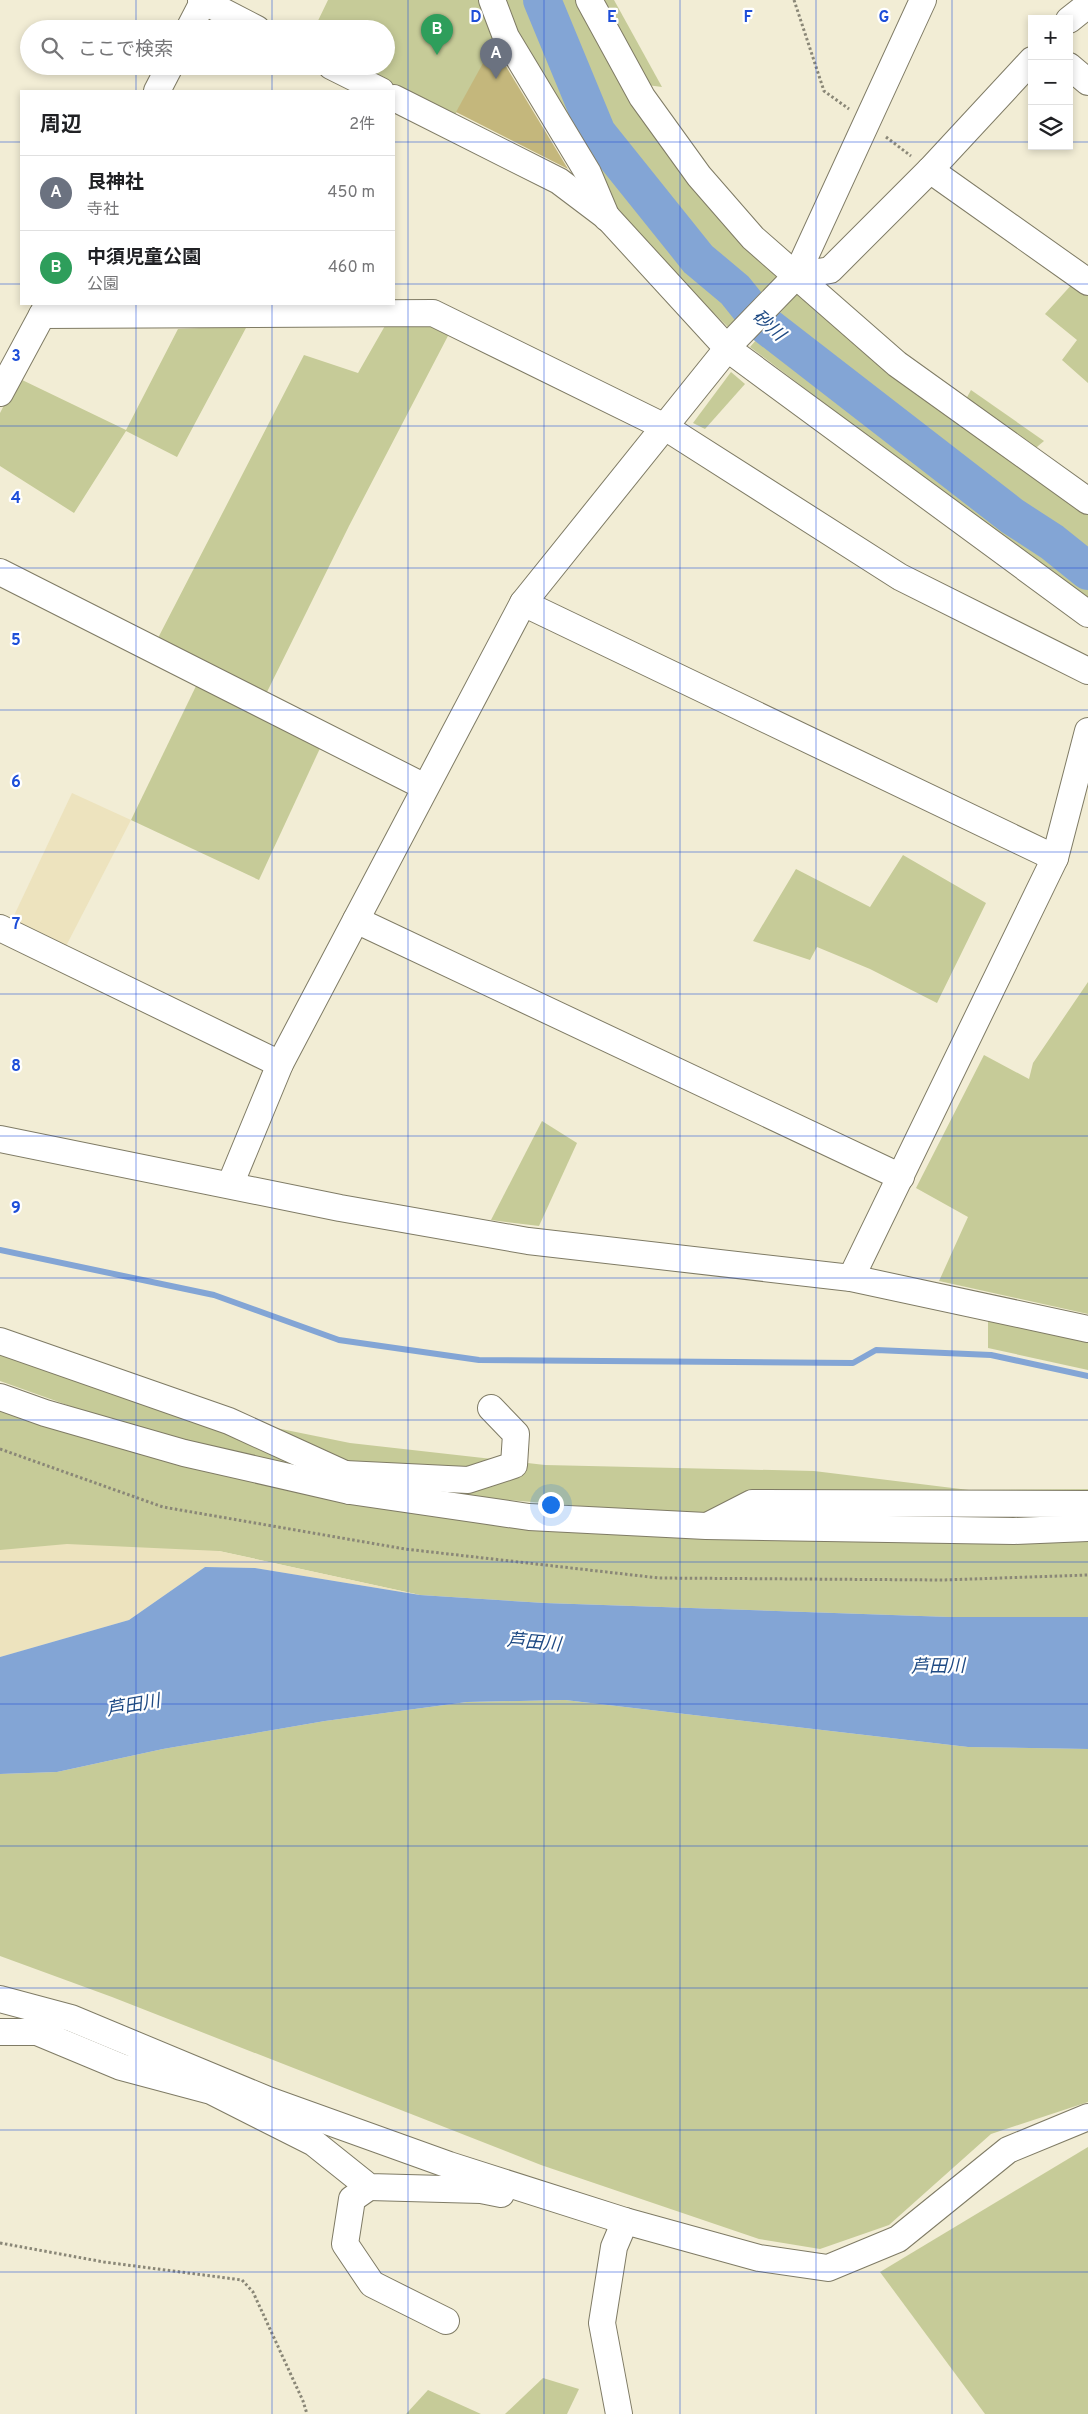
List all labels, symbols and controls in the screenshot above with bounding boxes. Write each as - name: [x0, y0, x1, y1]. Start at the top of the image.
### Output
- text: D: [470, 8, 482, 28]
- text: E: [607, 8, 617, 28]
- text: F: [743, 8, 753, 28]
- text: G: [879, 8, 889, 28]
- pin: B: [421, 14, 453, 55]
- map controls: [1028, 15, 1073, 150]
- button: +: [1028, 15, 1073, 60]
- search box: [20, 20, 395, 75]
- icon: search: [38, 34, 66, 62]
- text: ここで検索: [78, 38, 173, 62]
- pin: A: [480, 38, 512, 79]
- button: −: [1028, 60, 1073, 105]
- button: layers: [1028, 105, 1073, 150]
- text: 周辺: [40, 112, 82, 139]
- text: 2件: [349, 115, 375, 135]
- text: 艮神社: [87, 171, 144, 195]
- text: A: [50, 183, 62, 203]
- text: 450 m: [328, 183, 375, 203]
- text: 寺社: [87, 200, 119, 220]
- text: 中須児童公園: [87, 246, 201, 270]
- text: B: [50, 258, 62, 278]
- text: 460 m: [328, 258, 375, 278]
- text: 公園: [87, 275, 119, 295]
- water label: 砂川: [747, 306, 791, 348]
- text: 3: [11, 347, 21, 367]
- text: 4: [11, 489, 21, 509]
- text: 5: [11, 631, 21, 651]
- text: 6: [11, 773, 21, 793]
- text: 7: [12, 915, 20, 935]
- text: 8: [11, 1057, 21, 1077]
- text: 9: [11, 1199, 21, 1219]
- your location: [538, 1492, 564, 1518]
- water label: 芦田川: [506, 1630, 564, 1657]
- water label: 芦田川: [911, 1655, 967, 1679]
- water label: 芦田川: [105, 1690, 164, 1722]

